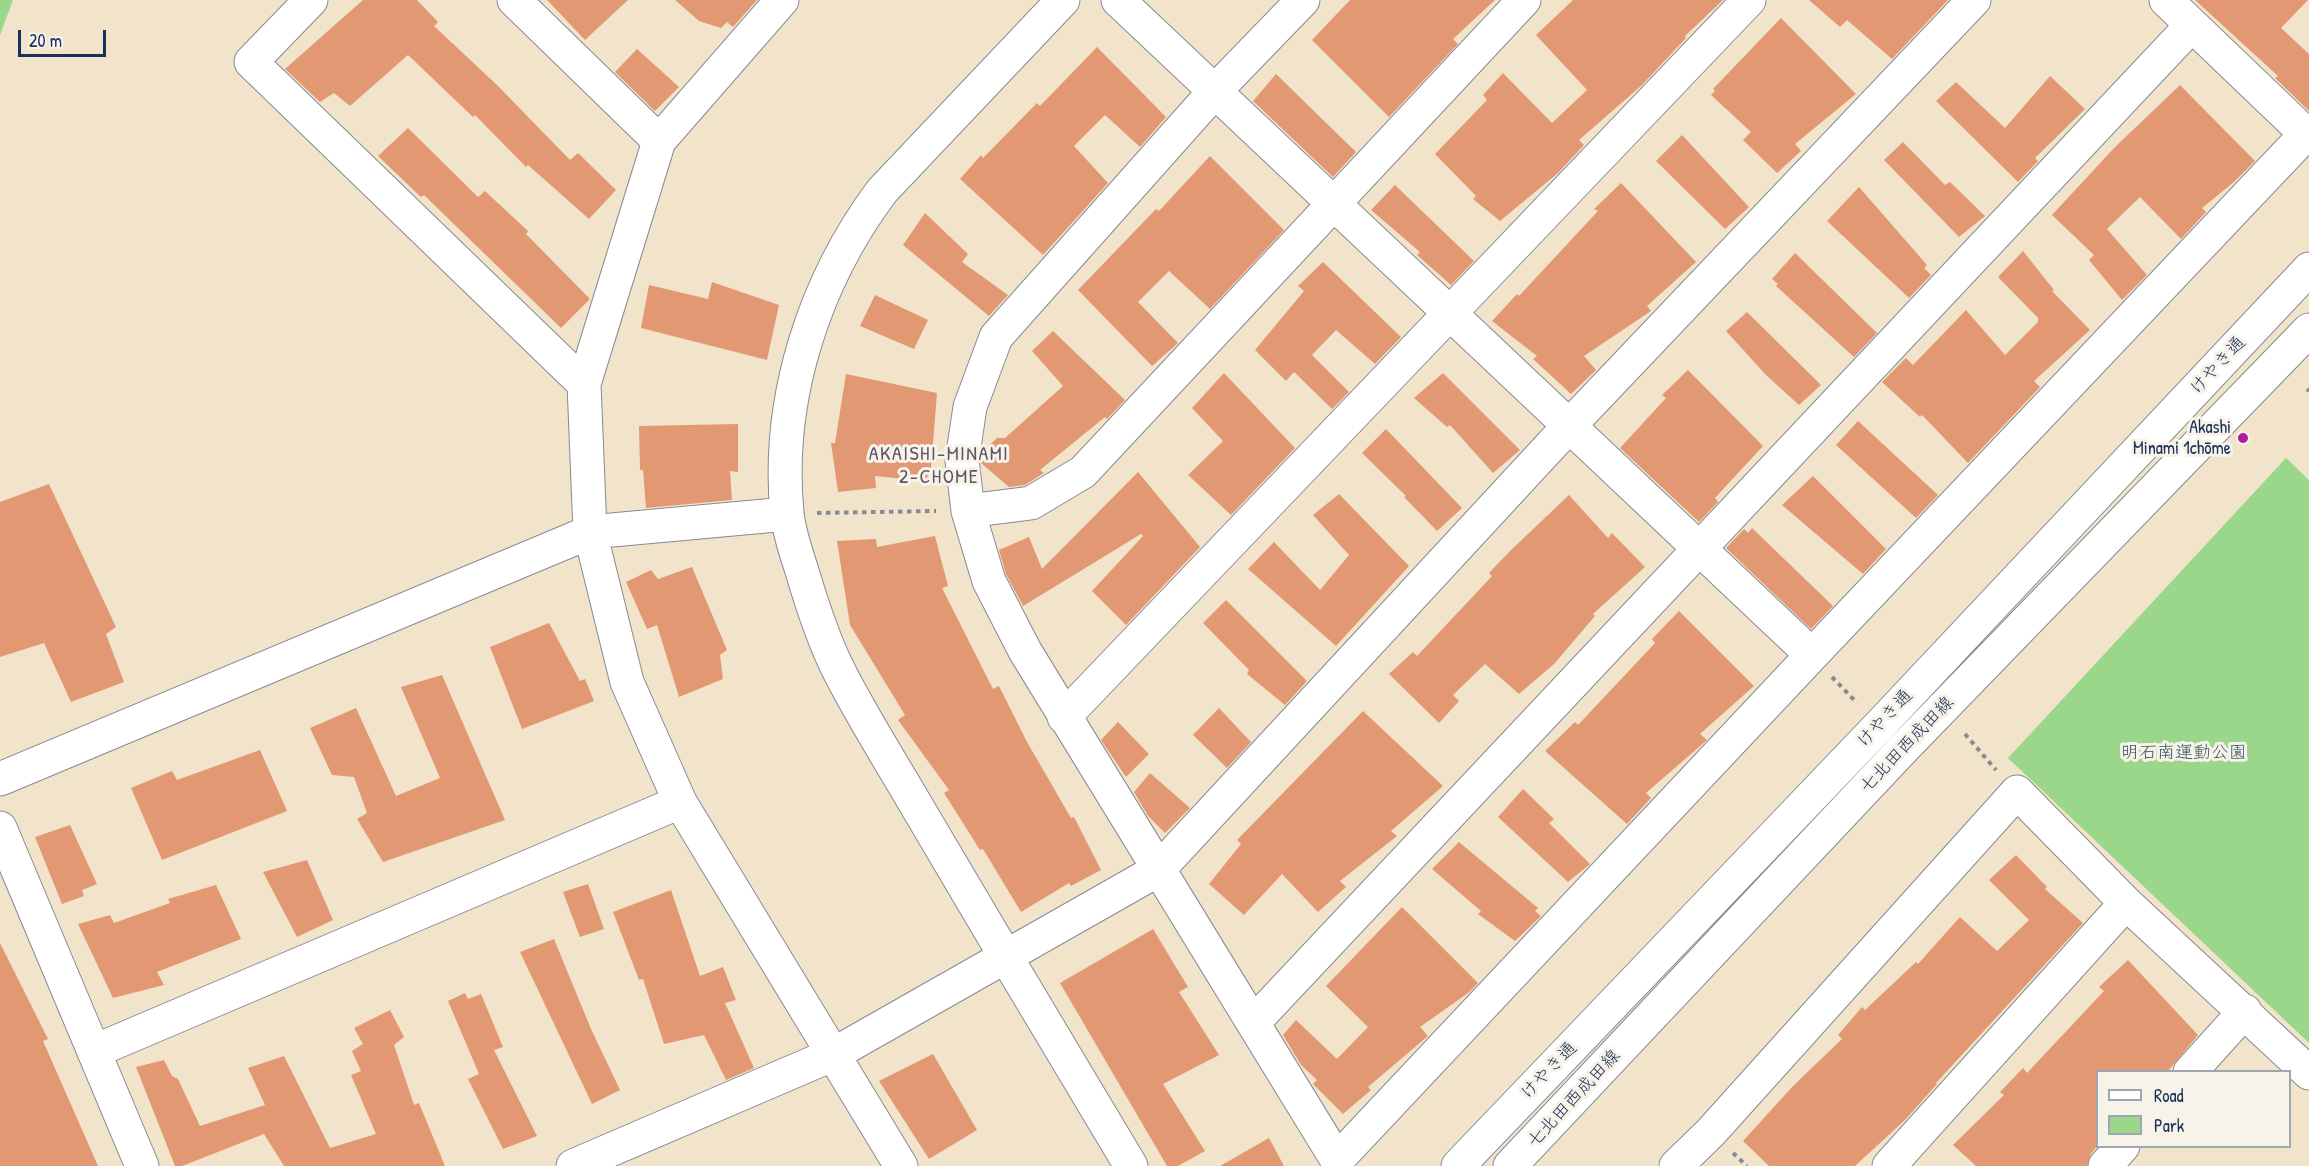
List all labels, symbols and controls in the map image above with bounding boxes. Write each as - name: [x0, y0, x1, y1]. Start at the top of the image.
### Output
- scale bar: [21, 18, 110, 56]
- text: 20 m: [29, 28, 62, 53]
- street label: けやき通: [2186, 332, 2250, 400]
- place label: Akashi Minami 1chōme: [2133, 417, 2231, 460]
- marker: Akashi Minami 1chōme: [2236, 431, 2250, 445]
- district label: AKAISHI-MINAMI 2-CHOME: [869, 443, 1009, 490]
- street label: けやき通: [1853, 685, 1917, 753]
- street label: 七北田西成田線: [1855, 692, 1959, 798]
- park label: 明石南運動公園: [2121, 742, 2247, 764]
- street label: けやき通: [1516, 1038, 1582, 1104]
- street label: 七北田西成田線: [1523, 1046, 1625, 1152]
- legend: [2096, 1070, 2291, 1148]
- text: Road: [2154, 1083, 2184, 1108]
- text: Park: [2154, 1113, 2184, 1138]

